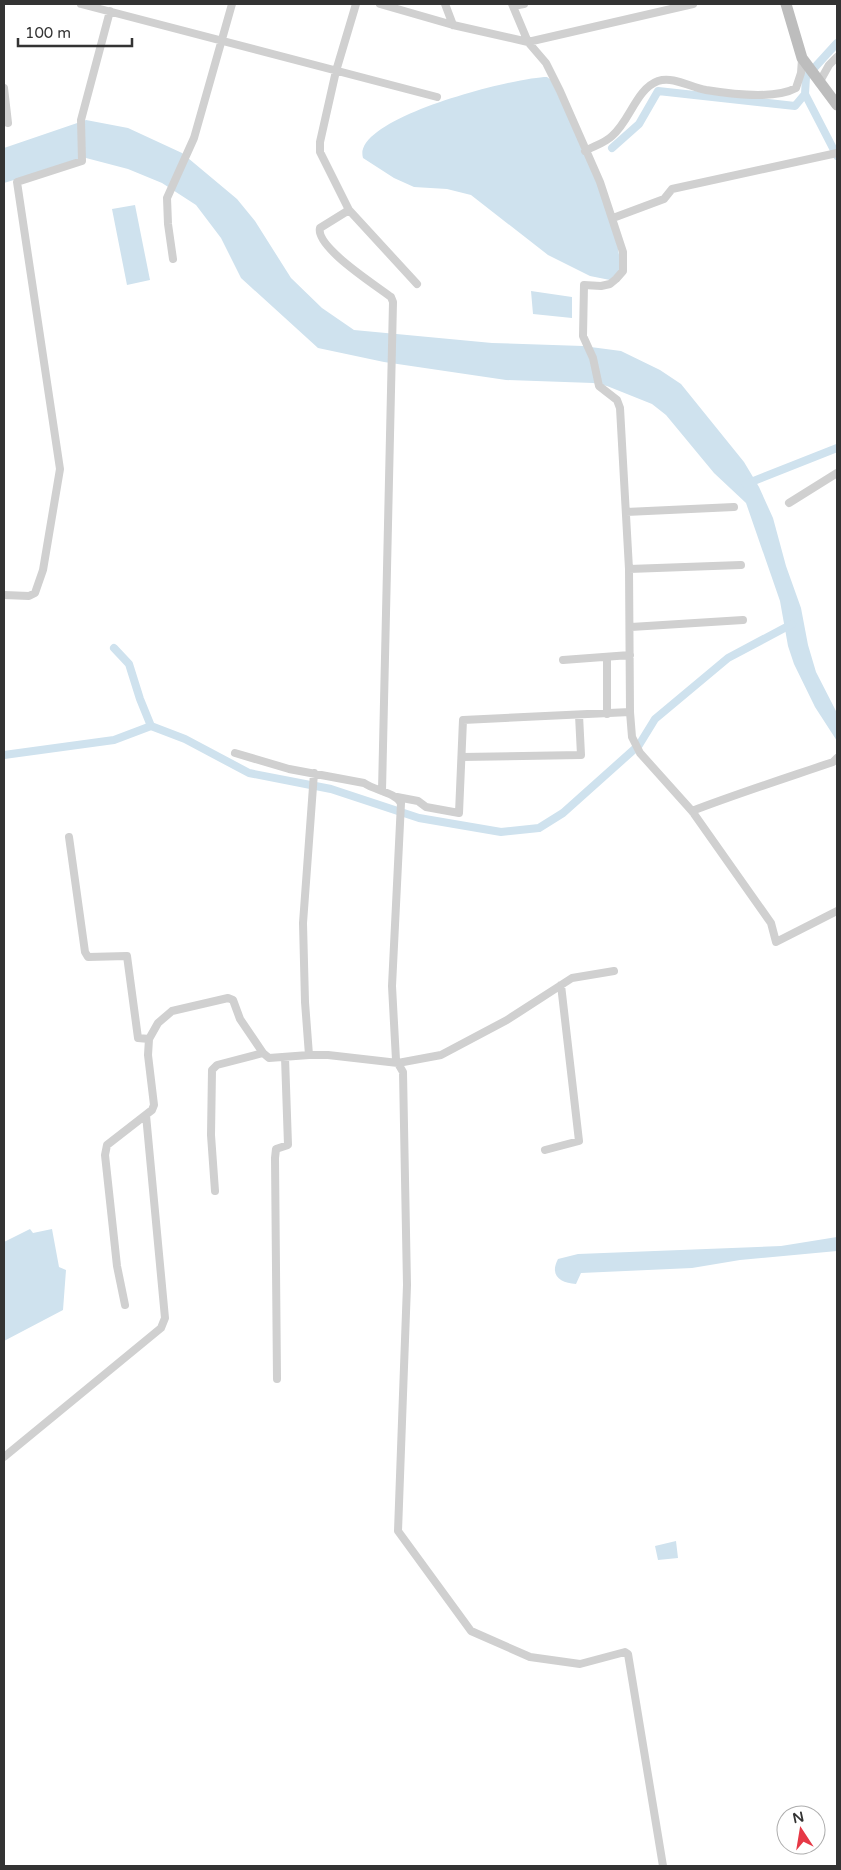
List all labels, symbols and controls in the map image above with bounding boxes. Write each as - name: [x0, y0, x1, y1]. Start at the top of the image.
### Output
- scale bar: [18, 15, 131, 47]
- text: 100 m: [25, 24, 71, 42]
- north arrow: [776, 1805, 826, 1855]
- text: N: [791, 1808, 806, 1827]

